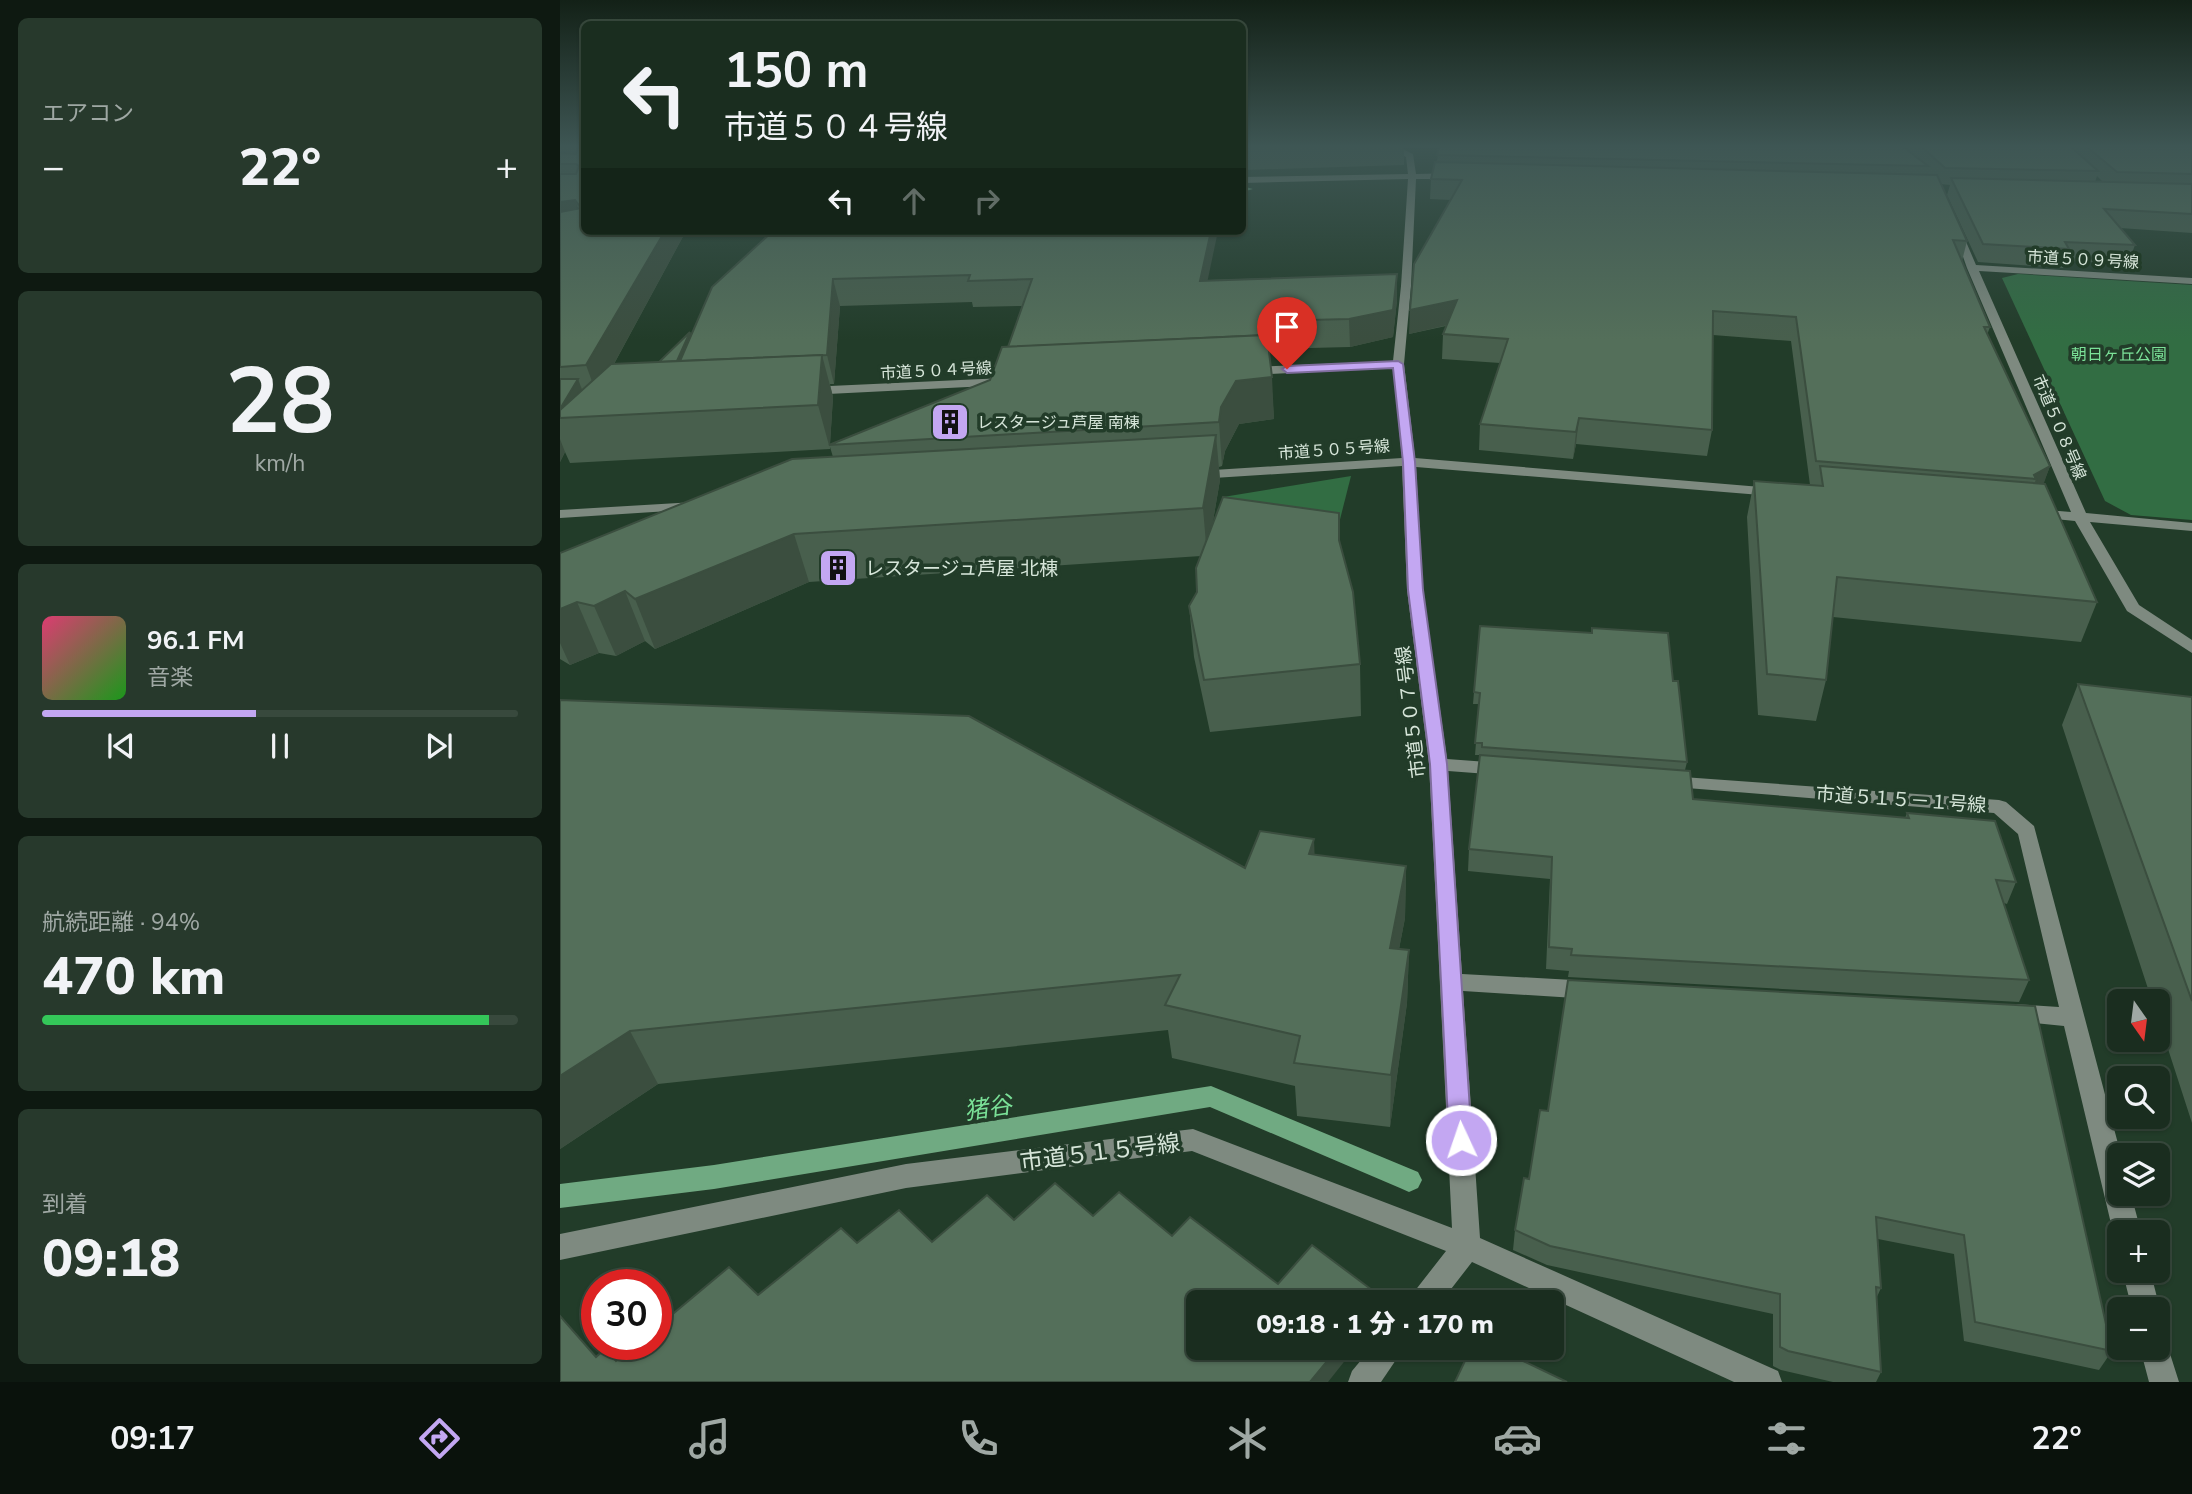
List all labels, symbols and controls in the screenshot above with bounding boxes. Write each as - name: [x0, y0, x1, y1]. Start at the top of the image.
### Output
- text: 150 m: [724, 37, 868, 104]
- icon: left: [609, 49, 700, 140]
- text: エアコン: [42, 98, 134, 129]
- text: 市道５０４号線: [724, 106, 948, 149]
- text: 22°: [239, 132, 321, 203]
- text: −: [42, 142, 65, 193]
- text: +: [495, 142, 518, 193]
- icon: left: [822, 182, 860, 220]
- icon: ahead: [895, 182, 933, 220]
- icon: right: [968, 182, 1006, 220]
- street label: 市道５０９号線: [2026, 246, 2139, 274]
- pin: [1257, 297, 1317, 369]
- icon: arrive: [1268, 308, 1306, 346]
- text: 28: [225, 340, 335, 464]
- park label: 朝日ヶ丘公園: [2071, 344, 2167, 366]
- street label: 市道５０４号線: [880, 357, 993, 385]
- street label: 市道５０８号線: [2027, 372, 2091, 483]
- building icon: レスタージュ芦屋 南棟: [929, 401, 971, 443]
- place label: レスタージュ芦屋 南棟: [977, 412, 1140, 434]
- street label: 市道５０５号線: [1277, 435, 1391, 465]
- text: km/h: [255, 448, 305, 479]
- building icon: レスタージュ芦屋 北棟: [817, 547, 859, 589]
- place label: レスタージュ芦屋 北棟: [865, 556, 1058, 582]
- text: 96.1 FM: [147, 623, 244, 658]
- street label: 市道５０７号線: [1390, 644, 1432, 779]
- text: 音楽: [147, 662, 193, 693]
- icon: previous: [102, 727, 140, 765]
- icon: pause: [261, 727, 299, 765]
- icon: next: [420, 727, 458, 765]
- street label: 市道５１５－１号線: [1815, 781, 1987, 819]
- text: 航続距離 · 94%: [42, 907, 200, 938]
- text: 470 km: [42, 941, 225, 1012]
- north arrow: [2107, 989, 2170, 1052]
- map controls: [2107, 989, 2170, 1360]
- button: search: [2107, 1066, 2170, 1129]
- water label: 猪谷: [962, 1088, 1016, 1128]
- position arrow: [1424, 1103, 1498, 1177]
- street label: 市道５１５号線: [1018, 1127, 1182, 1178]
- button: layers: [2107, 1143, 2170, 1206]
- text: 到着: [42, 1189, 88, 1220]
- button: +: [2107, 1220, 2170, 1283]
- text: 09:18: [42, 1223, 180, 1294]
- speed limit sign: 30: [581, 1269, 672, 1360]
- button: −: [2107, 1297, 2170, 1360]
- text: 09:18 · 1 分 · 170 m: [1256, 1307, 1494, 1342]
- icon: directions: [415, 1414, 464, 1463]
- icon: music: [685, 1414, 734, 1463]
- icon: phone: [954, 1414, 1003, 1463]
- icon: climate: [1223, 1414, 1272, 1463]
- icon: car: [1493, 1414, 1542, 1463]
- icon: filters: [1762, 1414, 1811, 1463]
- text: 09:17: [110, 1417, 195, 1460]
- text: 22°: [2031, 1417, 2082, 1460]

